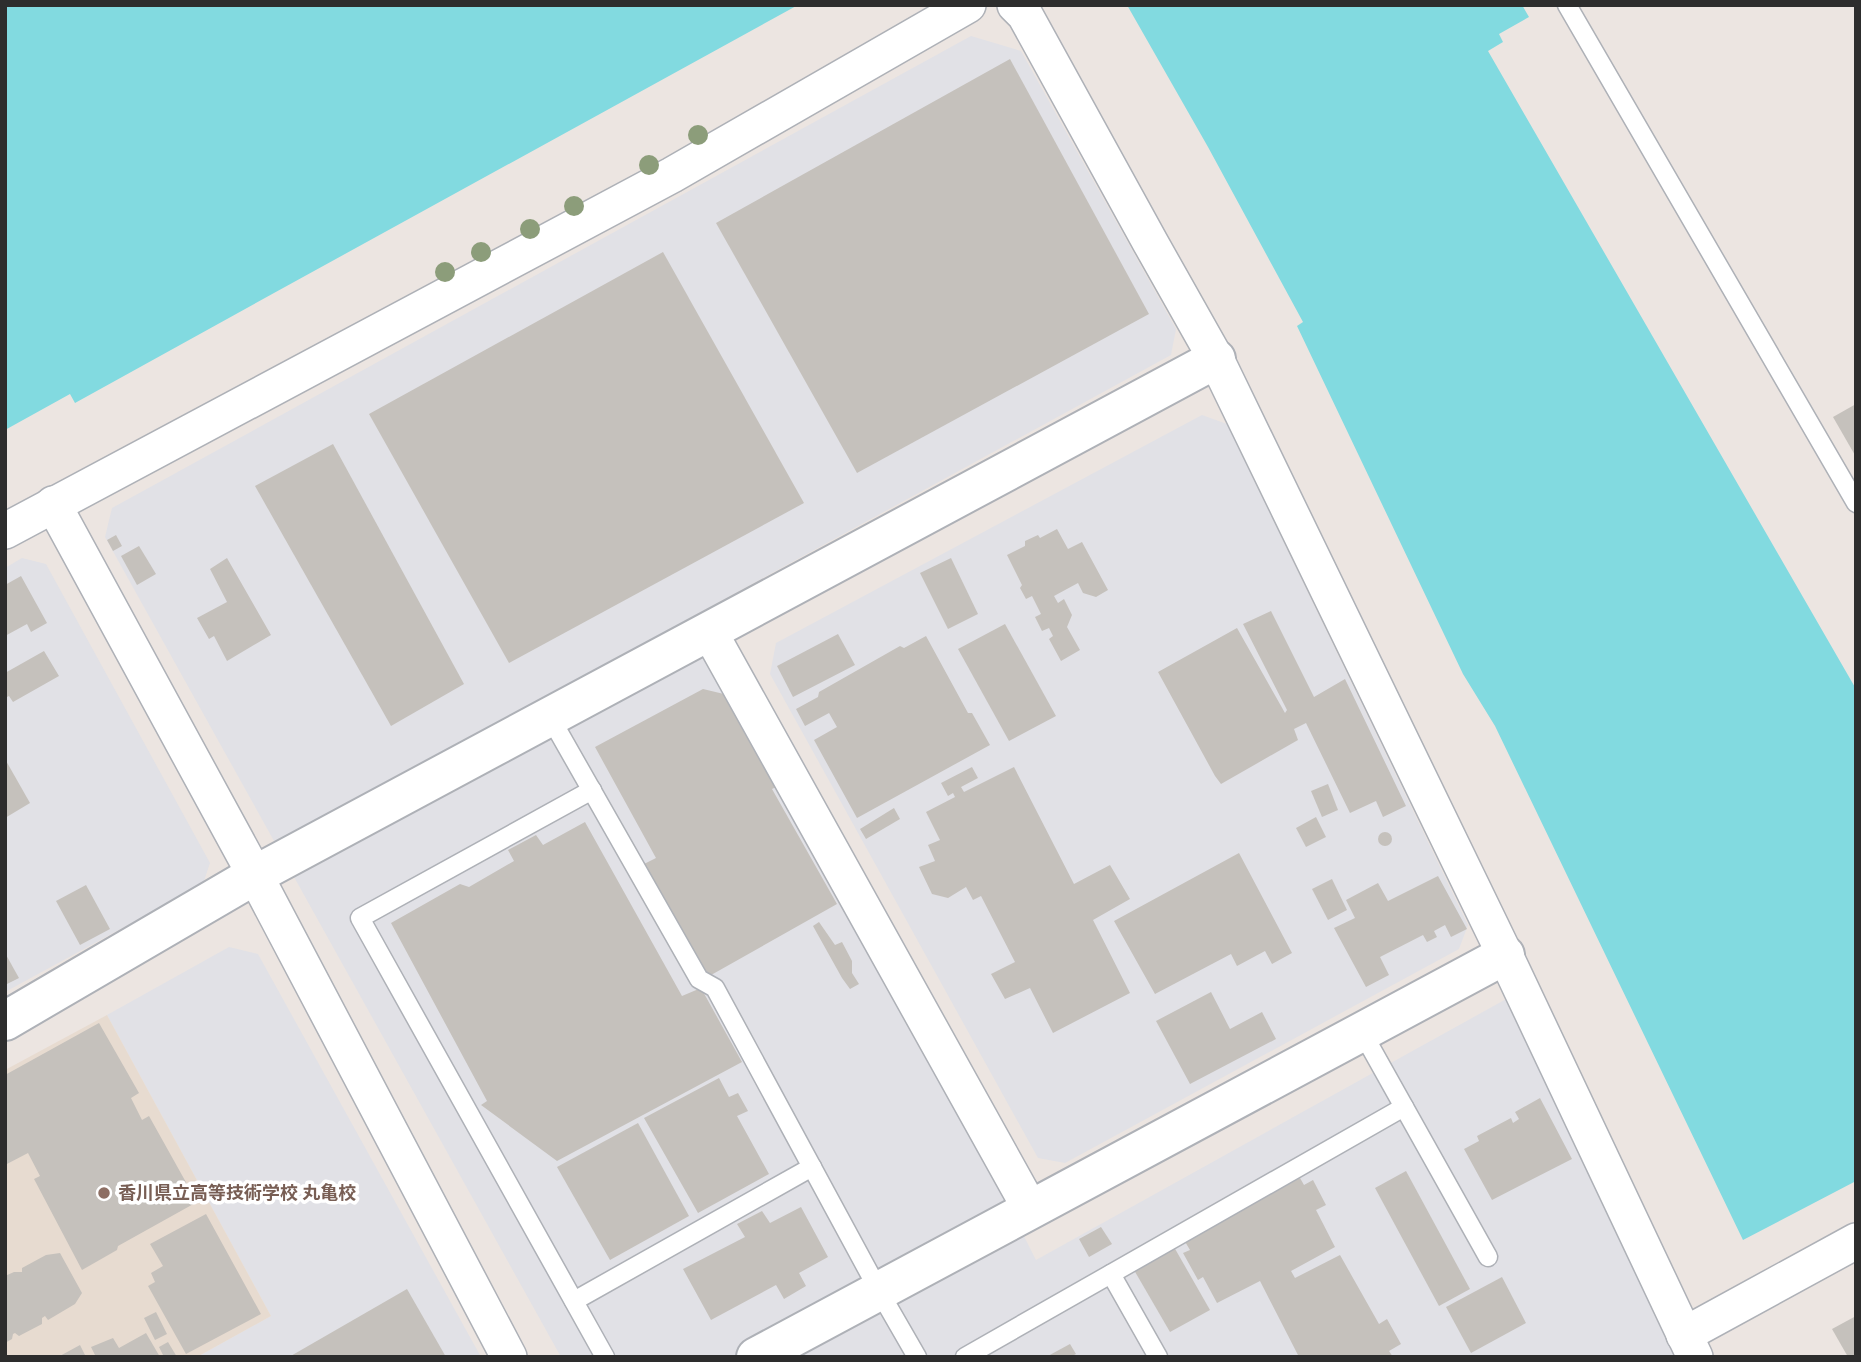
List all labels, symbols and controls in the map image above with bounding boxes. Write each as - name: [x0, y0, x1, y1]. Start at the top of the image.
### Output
- place label: 香川県立高等技術学校 丸亀校: [118, 1181, 356, 1205]
- marker: 香川県立高等技術学校 丸亀校: [96, 1185, 112, 1201]

